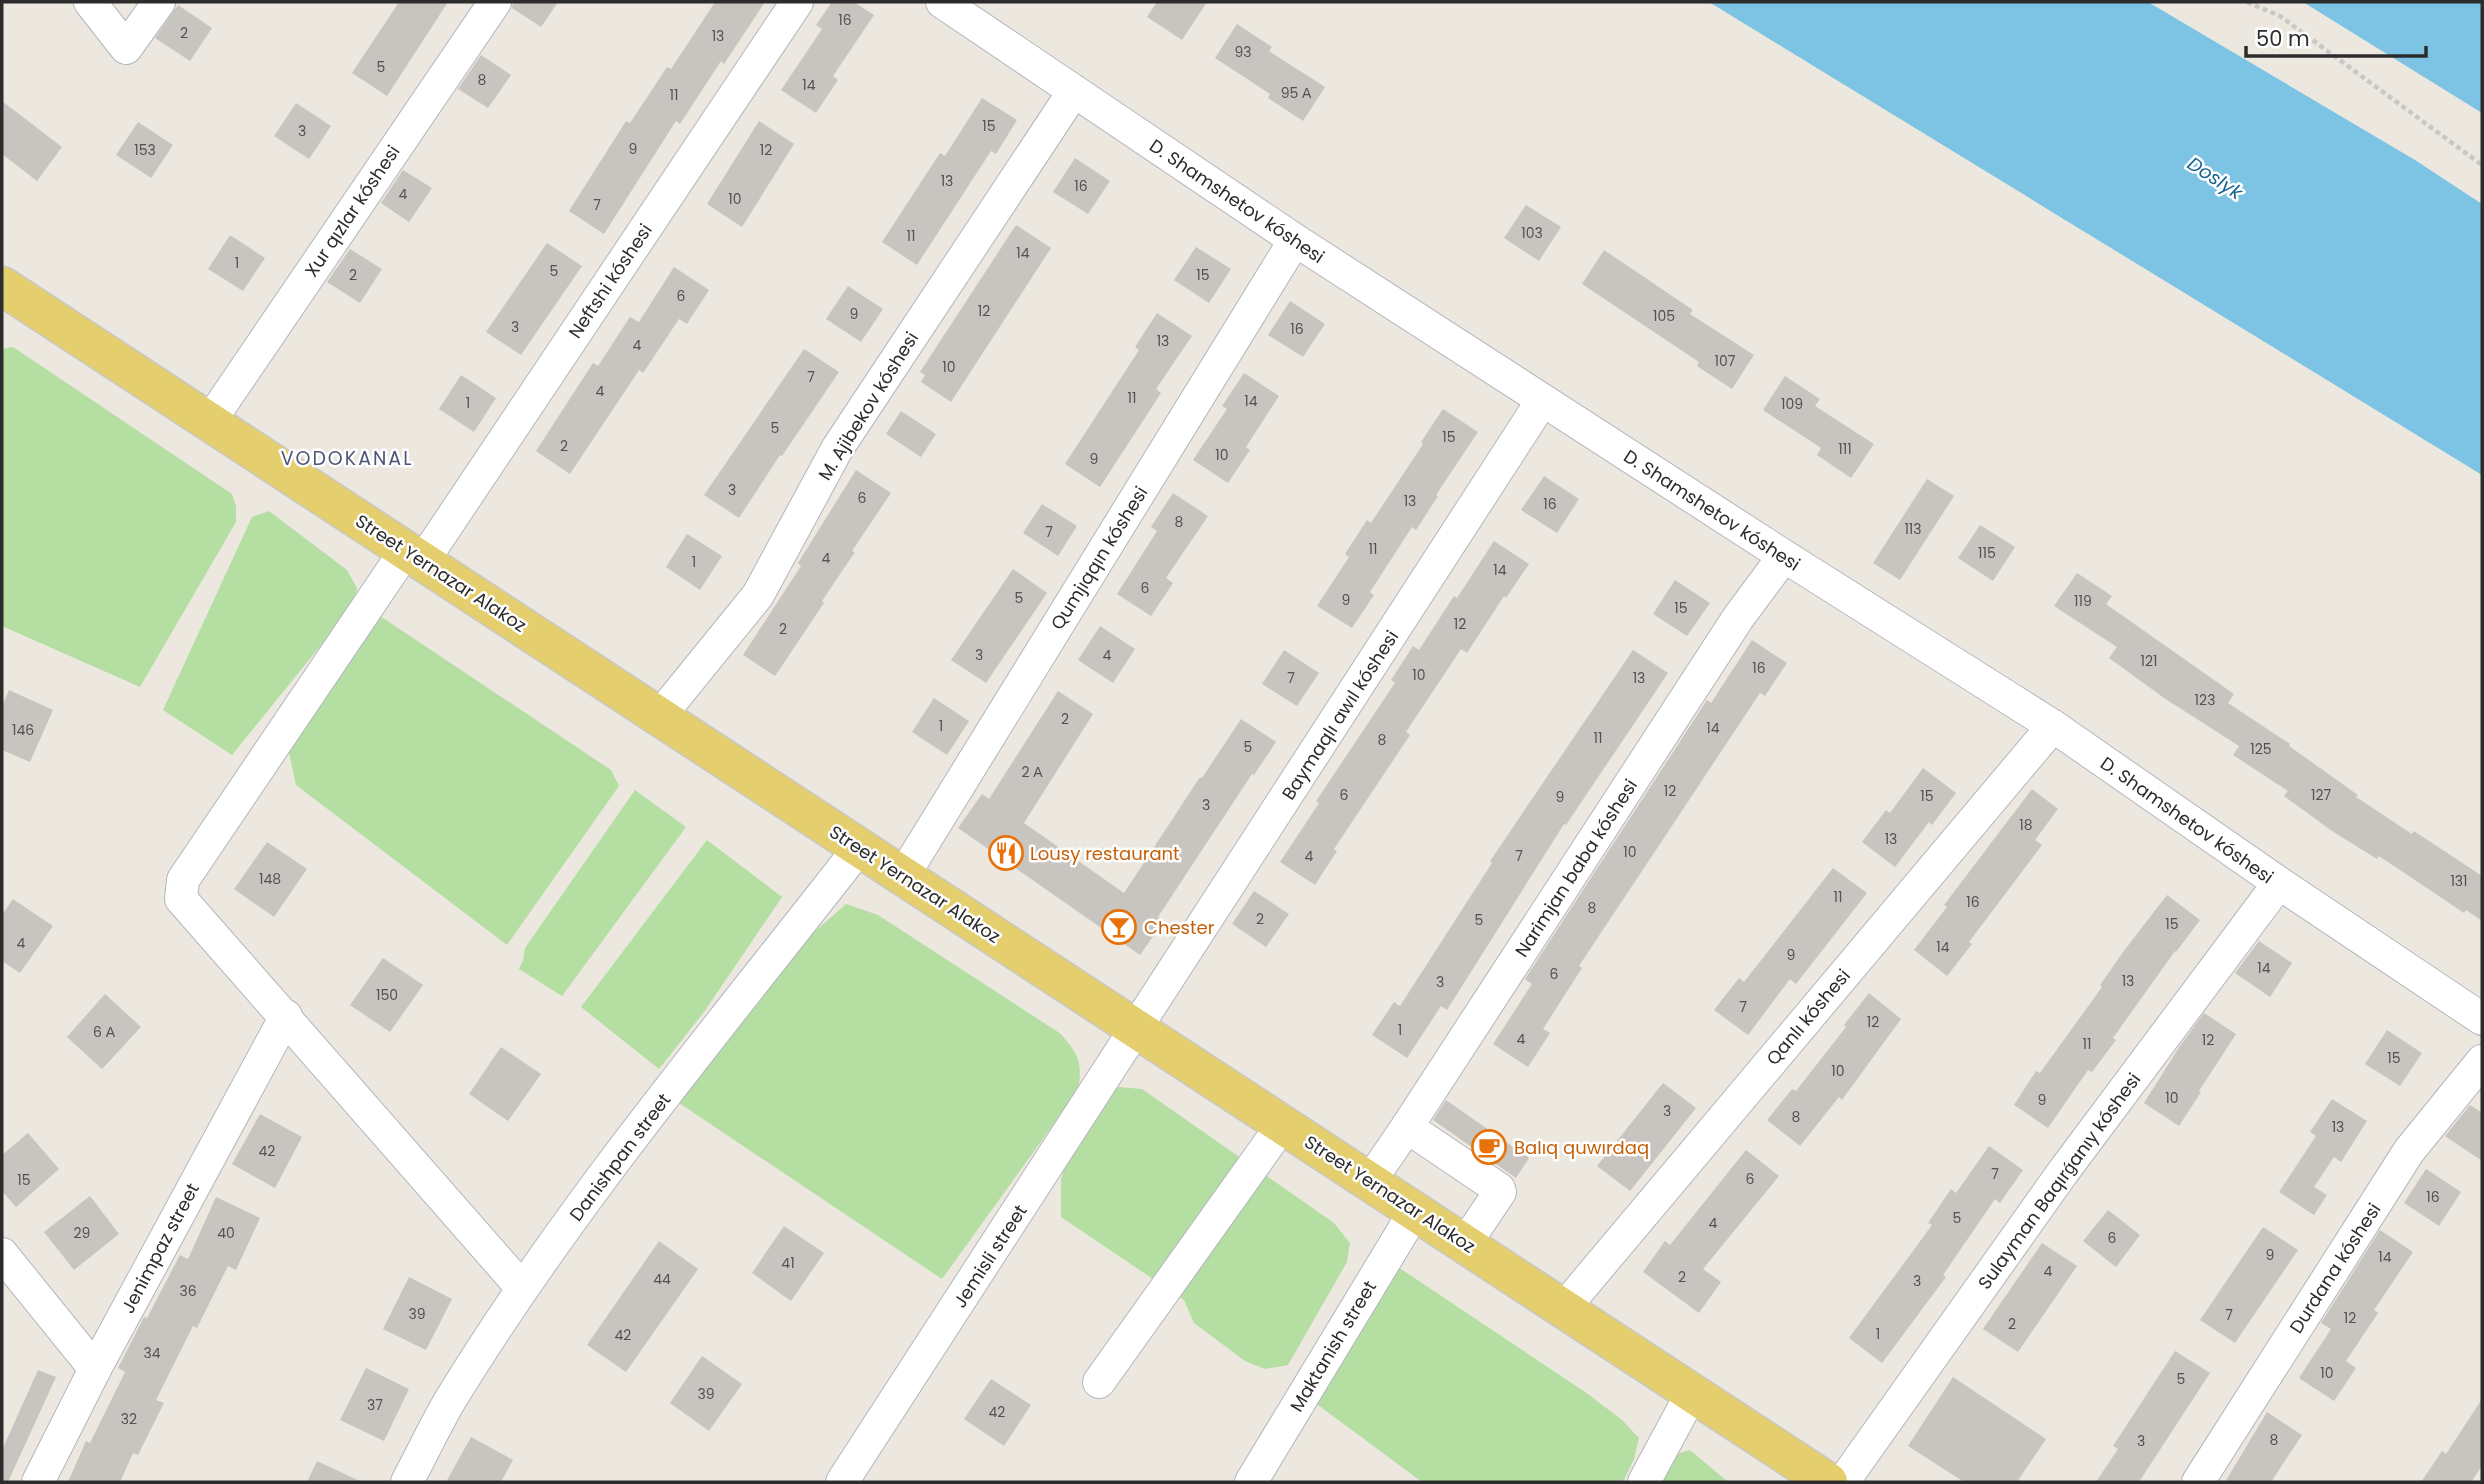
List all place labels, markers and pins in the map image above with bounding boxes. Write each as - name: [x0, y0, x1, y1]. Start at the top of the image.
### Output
- restaurant icon: Lousy restaurant: [987, 834, 1025, 872]
- place label: Lousy restaurant: [1030, 841, 1180, 866]
- bar icon: Chester: [1100, 908, 1138, 946]
- place label: Chester: [1144, 915, 1215, 940]
- cafe icon: Balıq quwırdaq: [1470, 1128, 1508, 1166]
- place label: Balıq quwırdaq: [1514, 1135, 1649, 1160]

